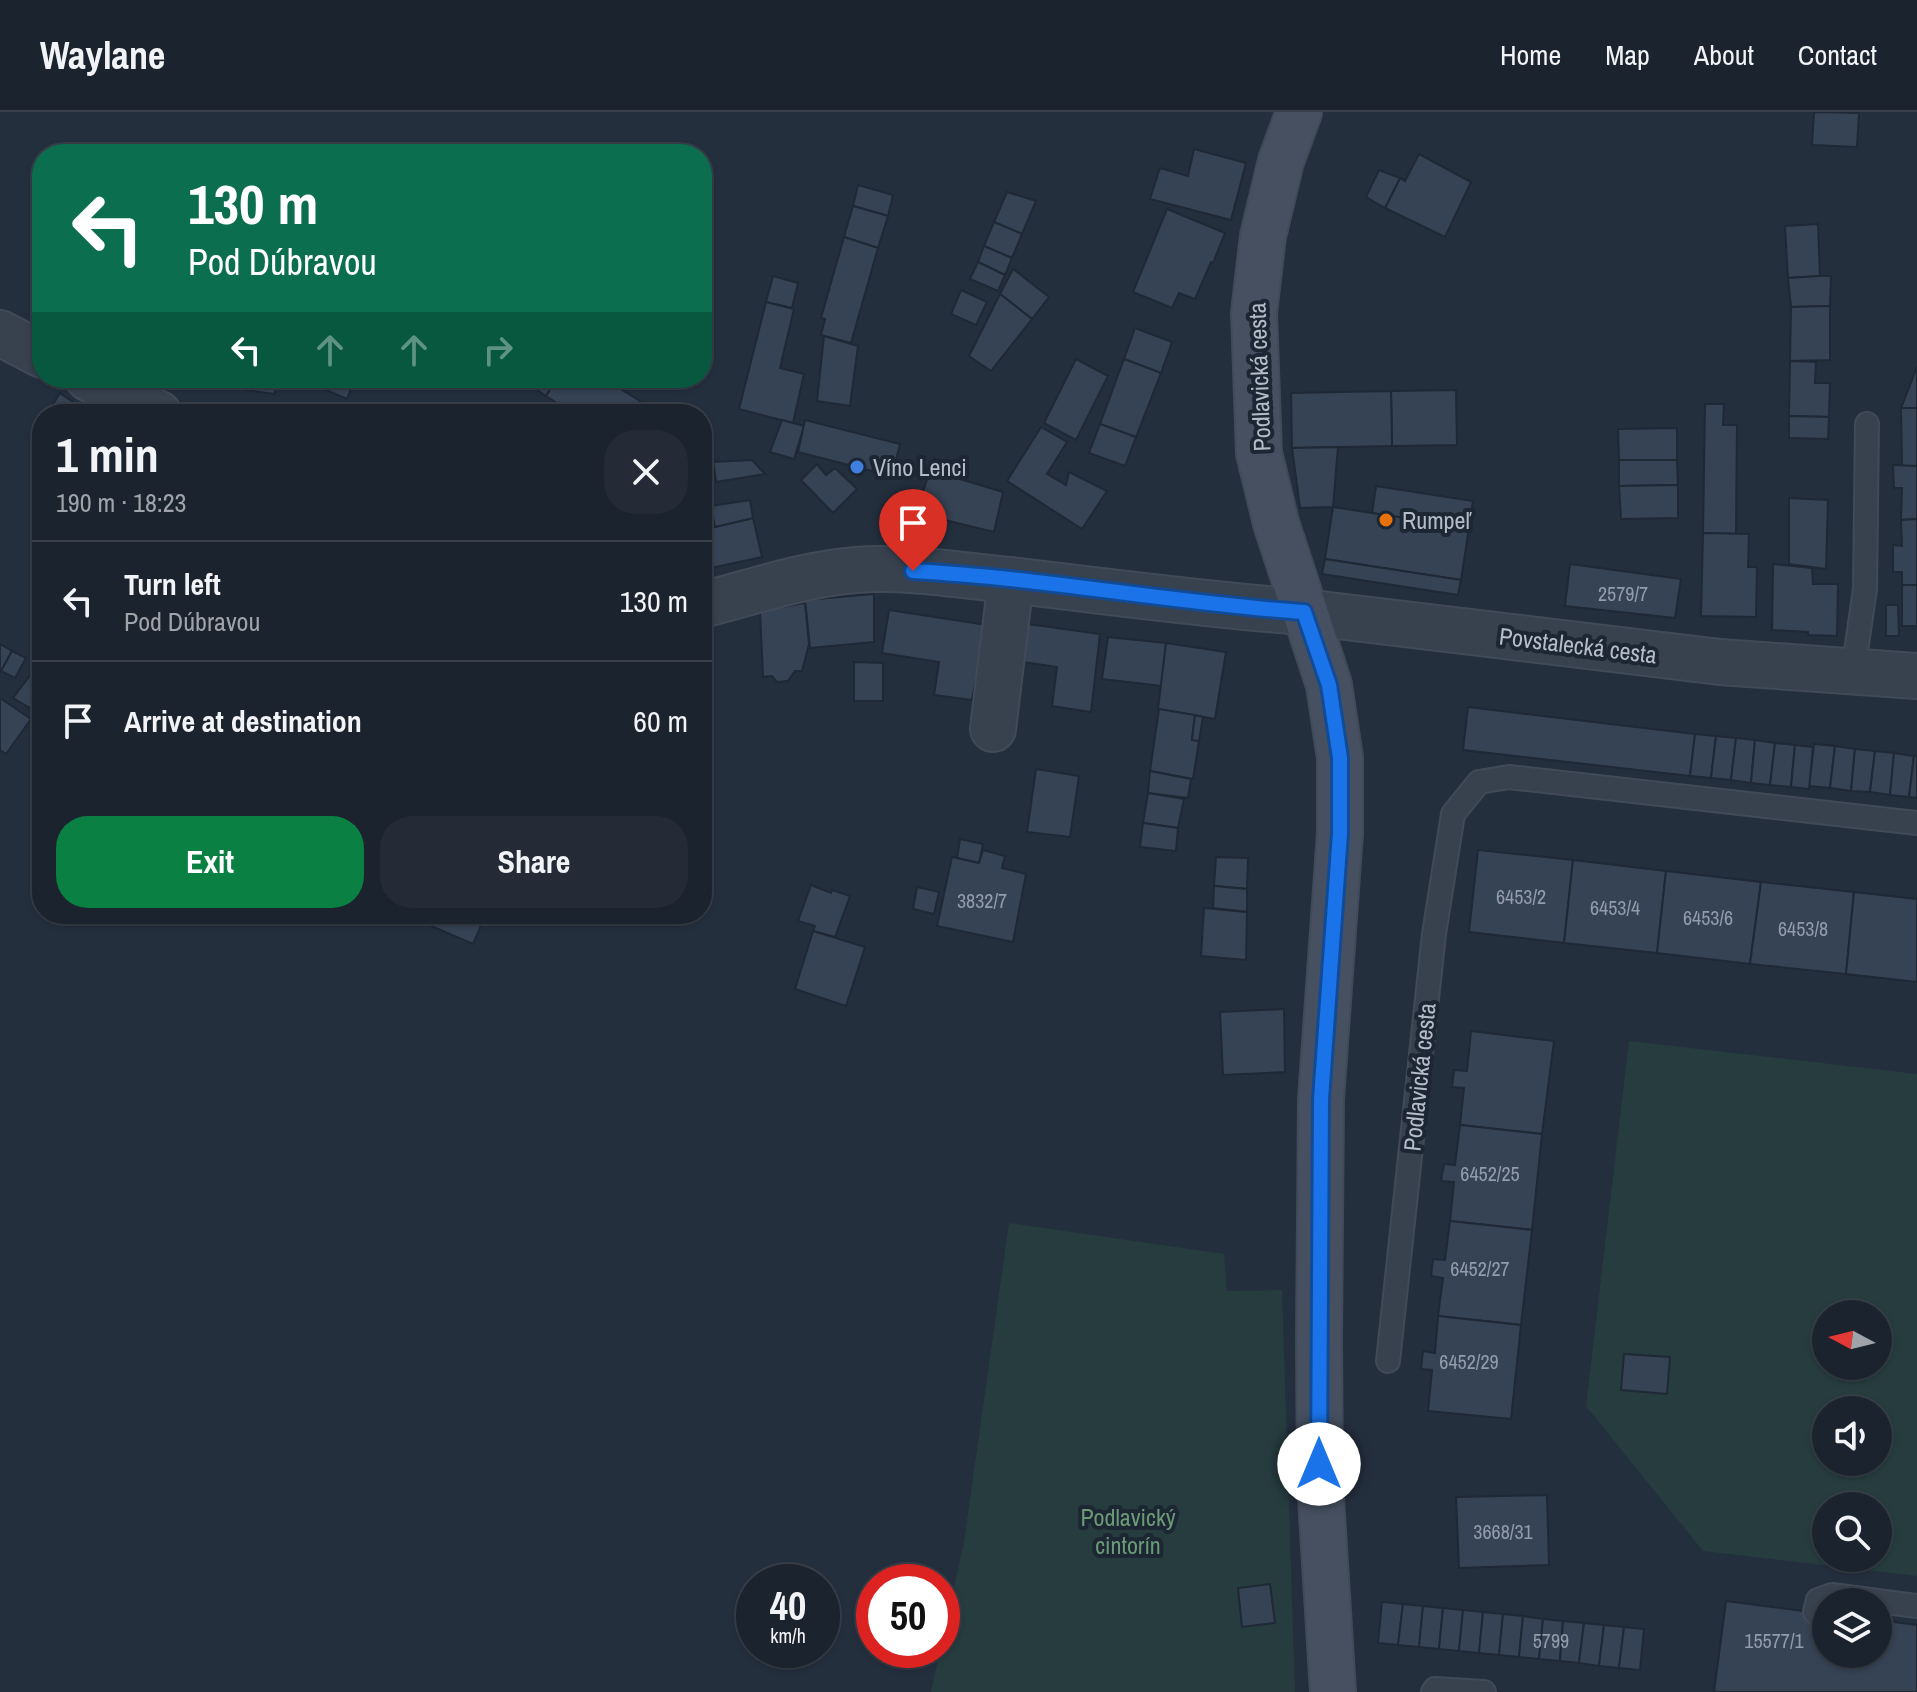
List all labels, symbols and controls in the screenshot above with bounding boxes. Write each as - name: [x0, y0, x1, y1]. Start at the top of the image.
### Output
- text: Waylane: [40, 30, 165, 81]
- text: Home: [1500, 36, 1561, 74]
- text: Map: [1605, 36, 1650, 74]
- text: About: [1694, 36, 1754, 74]
- text: Contact: [1798, 36, 1877, 74]
- text: 130 m: [188, 166, 318, 241]
- icon: left: [56, 176, 160, 280]
- text: Pod Dúbravou: [188, 238, 377, 286]
- street label: Podlavická cesta: [1240, 302, 1278, 452]
- icon: left: [224, 328, 268, 372]
- icon: ahead: [308, 328, 352, 372]
- icon: ahead: [392, 328, 436, 372]
- icon: right: [476, 328, 520, 372]
- text: 1 min: [56, 422, 159, 487]
- button: close: [604, 430, 688, 514]
- place label: Víno Lenci: [873, 451, 967, 483]
- marker: Víno Lenci: [848, 458, 866, 476]
- text: 190 m · 18:23: [56, 485, 186, 520]
- pin: [879, 489, 947, 571]
- icon: arrive: [891, 501, 935, 545]
- place label: Rumpeľ: [1402, 504, 1472, 536]
- marker: Rumpeľ: [1377, 511, 1395, 529]
- text: Turn left: [124, 564, 221, 604]
- icon: left: [56, 579, 100, 623]
- house number: 2579/7: [1598, 580, 1648, 607]
- text: 130 m: [620, 581, 688, 621]
- text: Pod Dúbravou: [124, 604, 260, 639]
- street label: Povstalecká cesta: [1497, 619, 1659, 671]
- icon: arrive: [56, 699, 100, 743]
- text: Arrive at destination: [124, 701, 362, 741]
- text: 60 m: [633, 701, 688, 741]
- button: Exit: [56, 816, 364, 908]
- button: Share: [380, 816, 688, 908]
- house number: 6453/2: [1496, 883, 1546, 910]
- house number: 3832/7: [957, 887, 1007, 914]
- house number: 6453/4: [1590, 894, 1640, 921]
- house number: 6453/6: [1683, 904, 1733, 931]
- house number: 6453/8: [1778, 915, 1828, 942]
- street label: Podlavická cesta: [1395, 1001, 1443, 1153]
- house number: 6452/25: [1460, 1160, 1520, 1187]
- house number: 6452/27: [1450, 1255, 1510, 1282]
- north arrow: [1812, 1300, 1892, 1380]
- map controls: [1812, 1300, 1892, 1668]
- house number: 6452/29: [1439, 1348, 1499, 1375]
- button: sound: [1812, 1396, 1892, 1476]
- position arrow: [1277, 1422, 1361, 1506]
- button: search: [1812, 1492, 1892, 1572]
- park label: Podlavický cintorín: [1080, 1501, 1176, 1561]
- house number: 3668/31: [1473, 1518, 1533, 1545]
- speed limit sign: 50: [856, 1564, 960, 1668]
- text: 40: [770, 1579, 806, 1632]
- button: layers: [1812, 1588, 1892, 1668]
- text: km/h: [770, 1622, 806, 1649]
- house number: 5799: [1533, 1627, 1569, 1654]
- house number: 15577/1: [1744, 1627, 1804, 1654]

